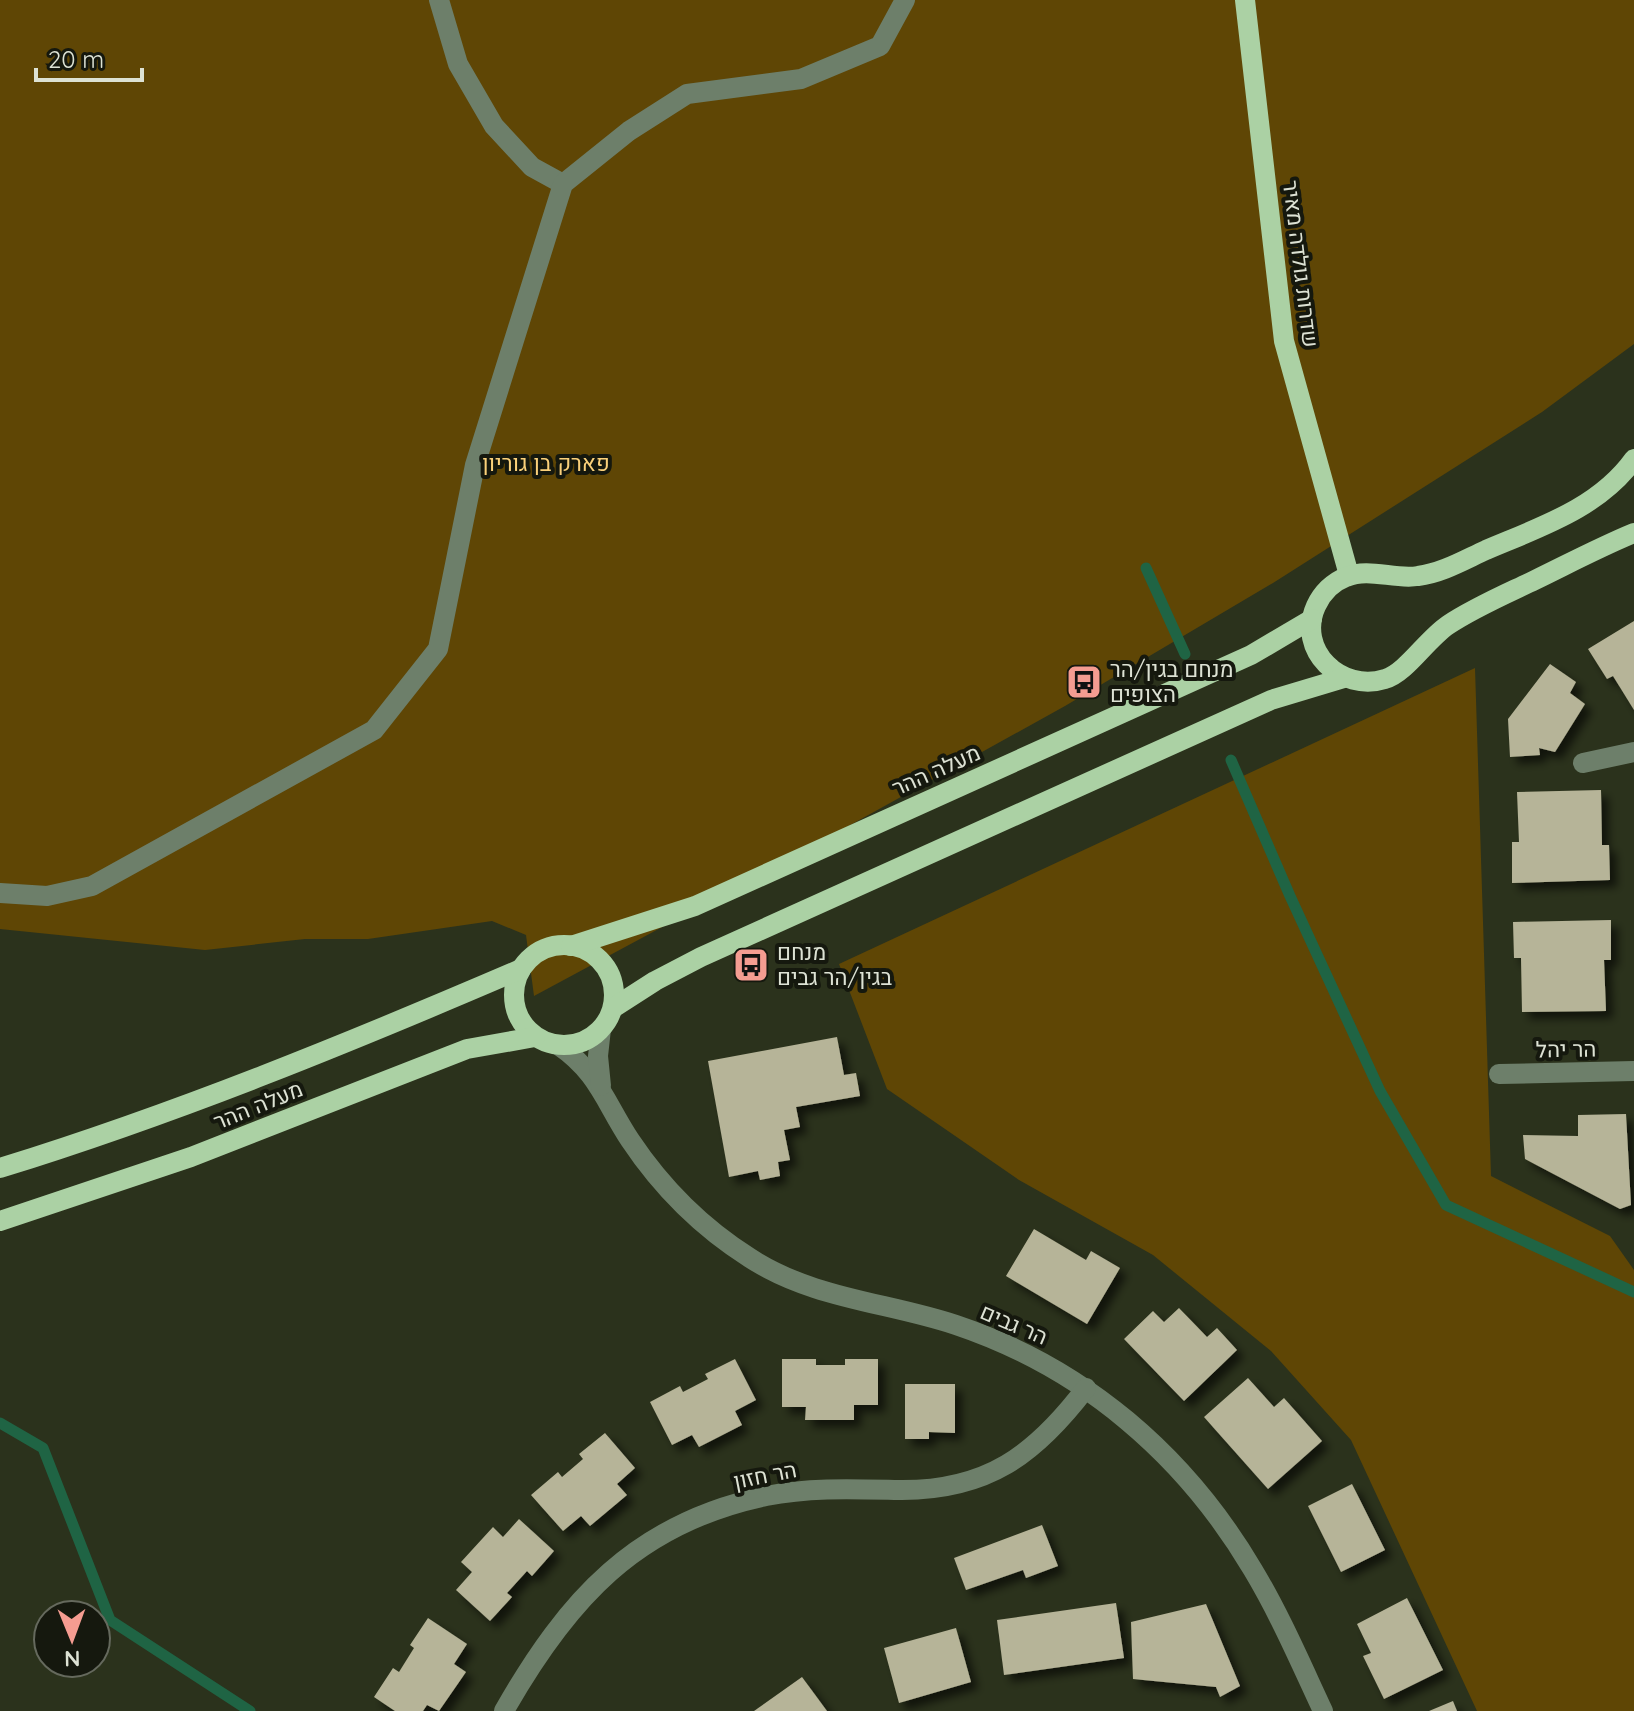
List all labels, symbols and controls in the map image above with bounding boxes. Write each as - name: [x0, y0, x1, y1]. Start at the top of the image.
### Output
- scale bar: [36, 32, 142, 82]
- text: 20 m: [48, 44, 104, 74]
- street label: שדרות גולדה מאיר: [1277, 179, 1325, 349]
- park label: פארק בן גוריון: [482, 449, 610, 477]
- place label: מנחם בגין/הר הצופים: [1110, 655, 1234, 708]
- bus stop icon: מנחם בגין/הר הצופים: [1065, 663, 1103, 701]
- street label: מעלה ההר: [888, 738, 984, 802]
- place label: מנחם בגין/הר גבים: [777, 938, 892, 991]
- bus stop icon: מנחם בגין/הר גבים: [732, 946, 770, 984]
- street label: הר יהל: [1535, 1034, 1597, 1064]
- street label: מעלה ההר: [209, 1074, 307, 1136]
- street label: הר גבים: [976, 1297, 1052, 1351]
- street label: הר חזון: [731, 1455, 799, 1495]
- north arrow: [32, 1599, 112, 1679]
- text: N: [64, 1645, 81, 1673]

